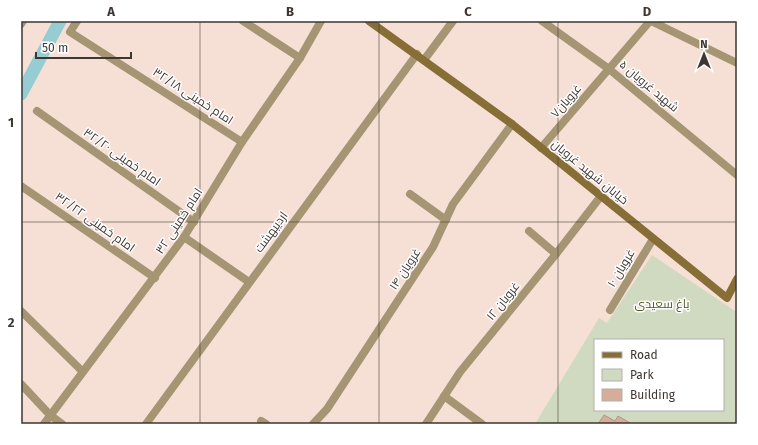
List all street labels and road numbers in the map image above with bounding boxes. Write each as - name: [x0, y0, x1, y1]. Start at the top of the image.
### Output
- street label: شهید غرویان ۵: [617, 57, 681, 115]
- street label: امام خمینی ۳۲/۱۸: [150, 65, 236, 128]
- street label: غرویان۷: [548, 82, 584, 120]
- street label: امام خمینی ۳۲/۲۰: [80, 125, 163, 190]
- street label: خیابان شهید غرویان: [549, 137, 631, 207]
- street label: امام خمینی ۳۲: [153, 186, 206, 257]
- street label: امام خمینی ۳۲/۲۲: [52, 189, 138, 256]
- street label: اردیبهشت: [252, 209, 290, 255]
- street label: غرویان ۱۴: [386, 246, 424, 292]
- street label: غرویان ۱۰: [604, 246, 638, 290]
- street label: غرویان ۱۲: [483, 279, 523, 323]

